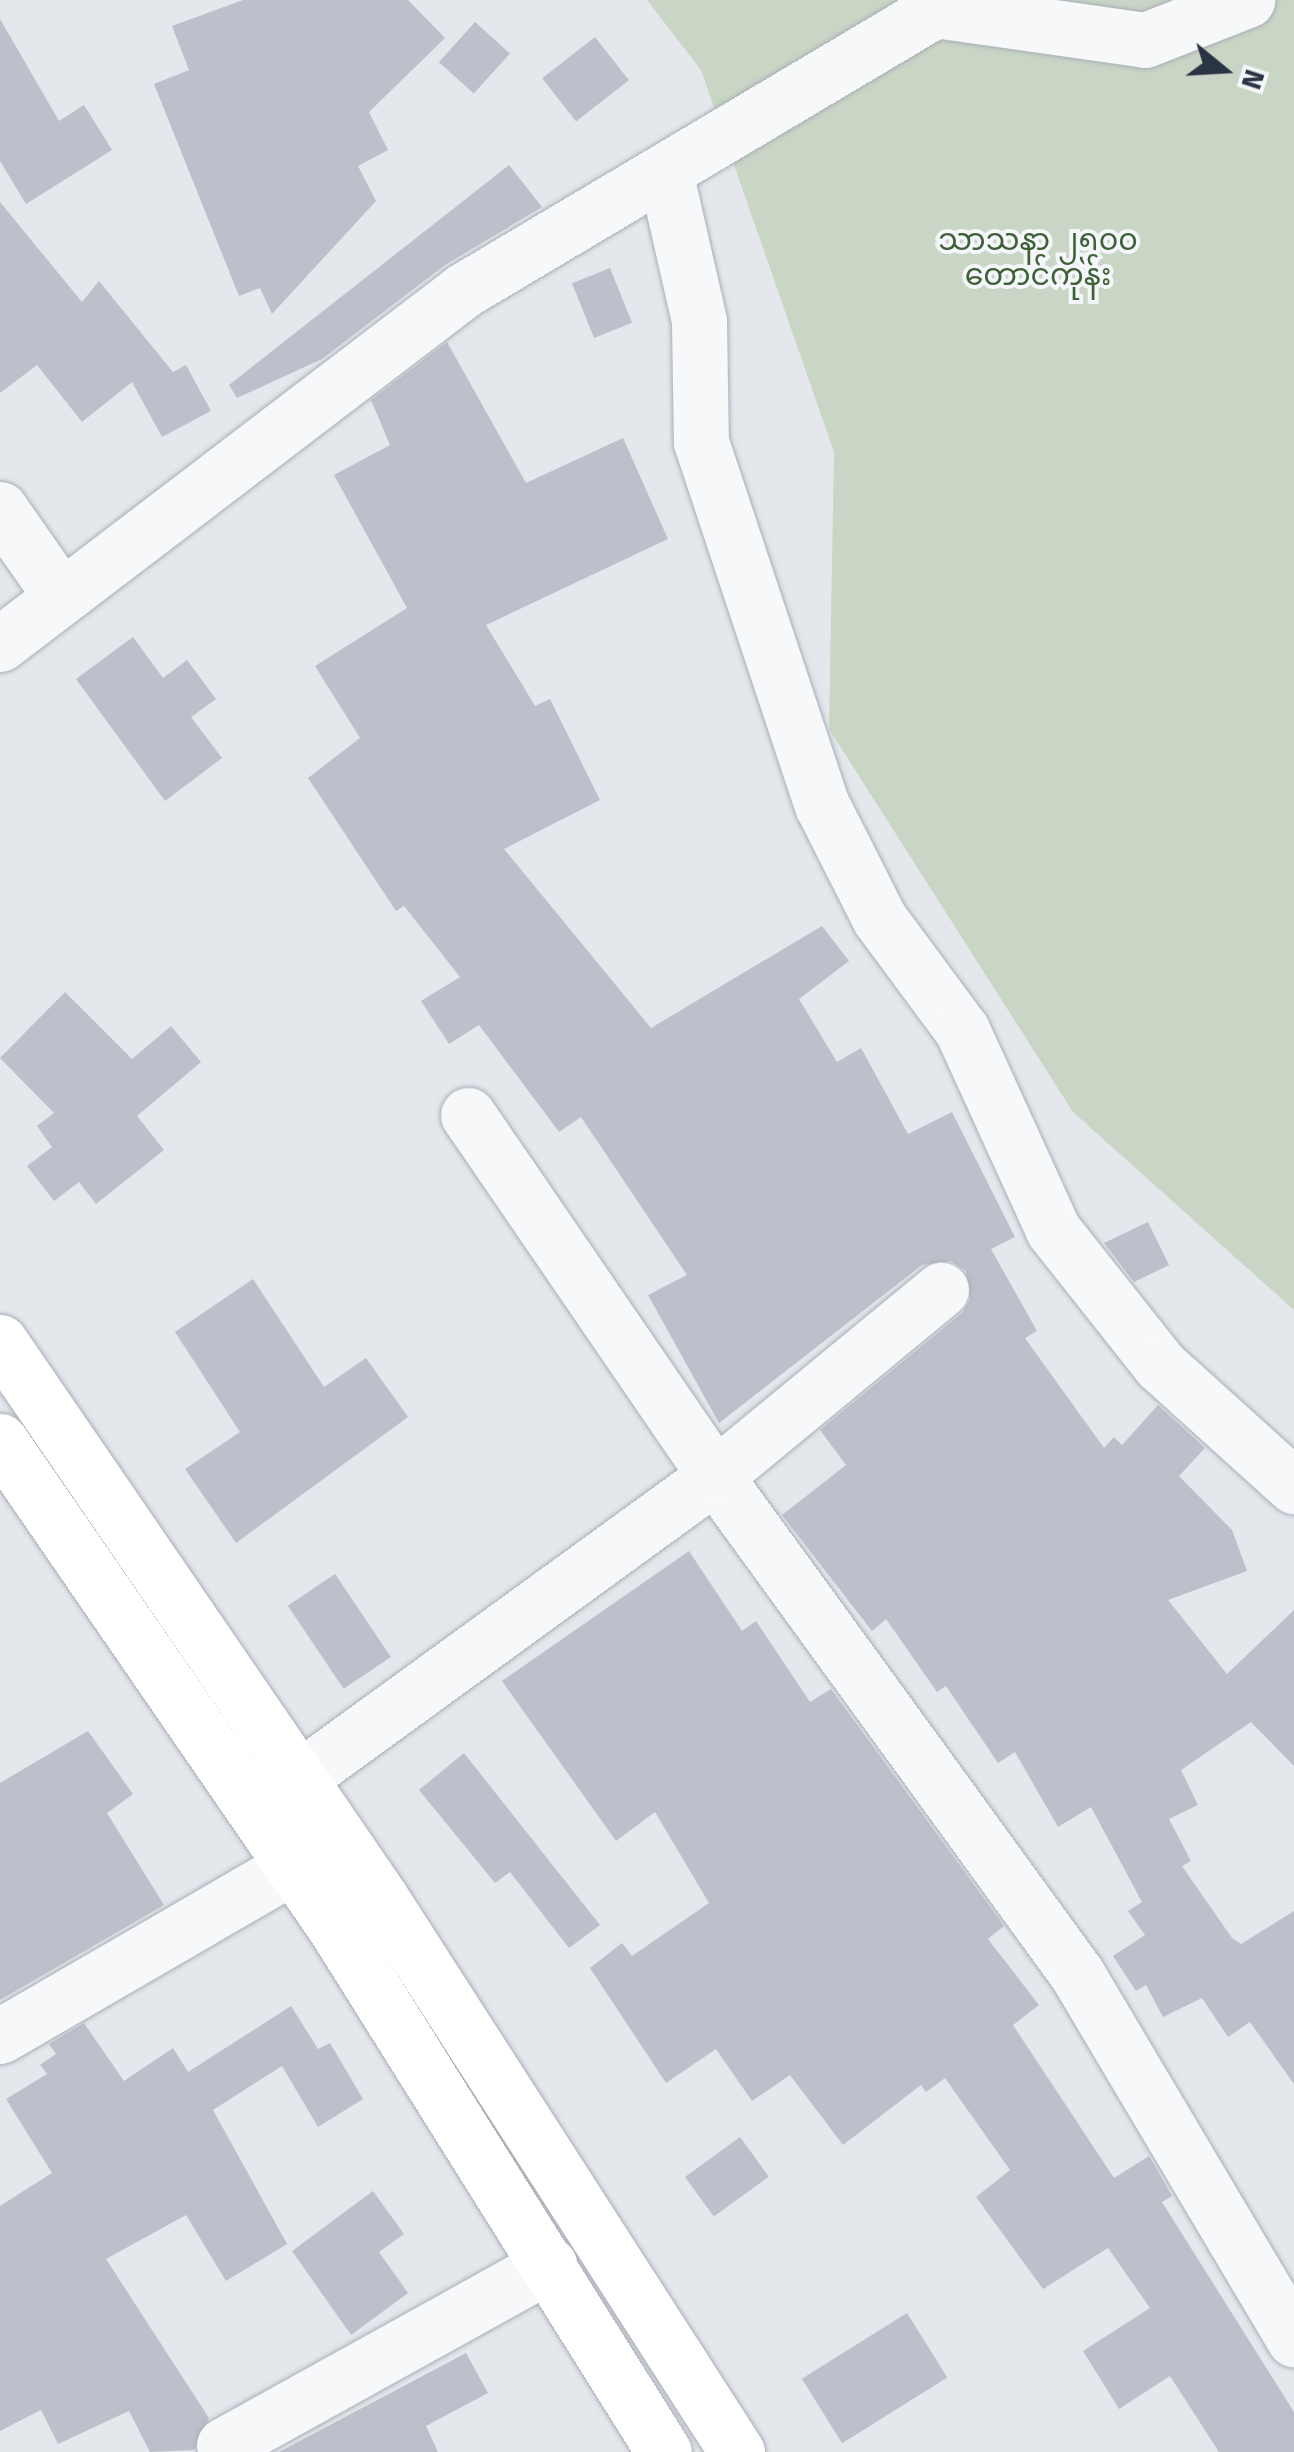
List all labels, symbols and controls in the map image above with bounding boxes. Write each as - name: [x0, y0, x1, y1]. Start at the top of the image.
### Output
- north arrow: [1174, 20, 1274, 120]
- text: N: [1234, 65, 1272, 93]
- park label: သာသနာ ၂၅၀၀ တောင်ကုန်း: [938, 222, 1138, 292]

